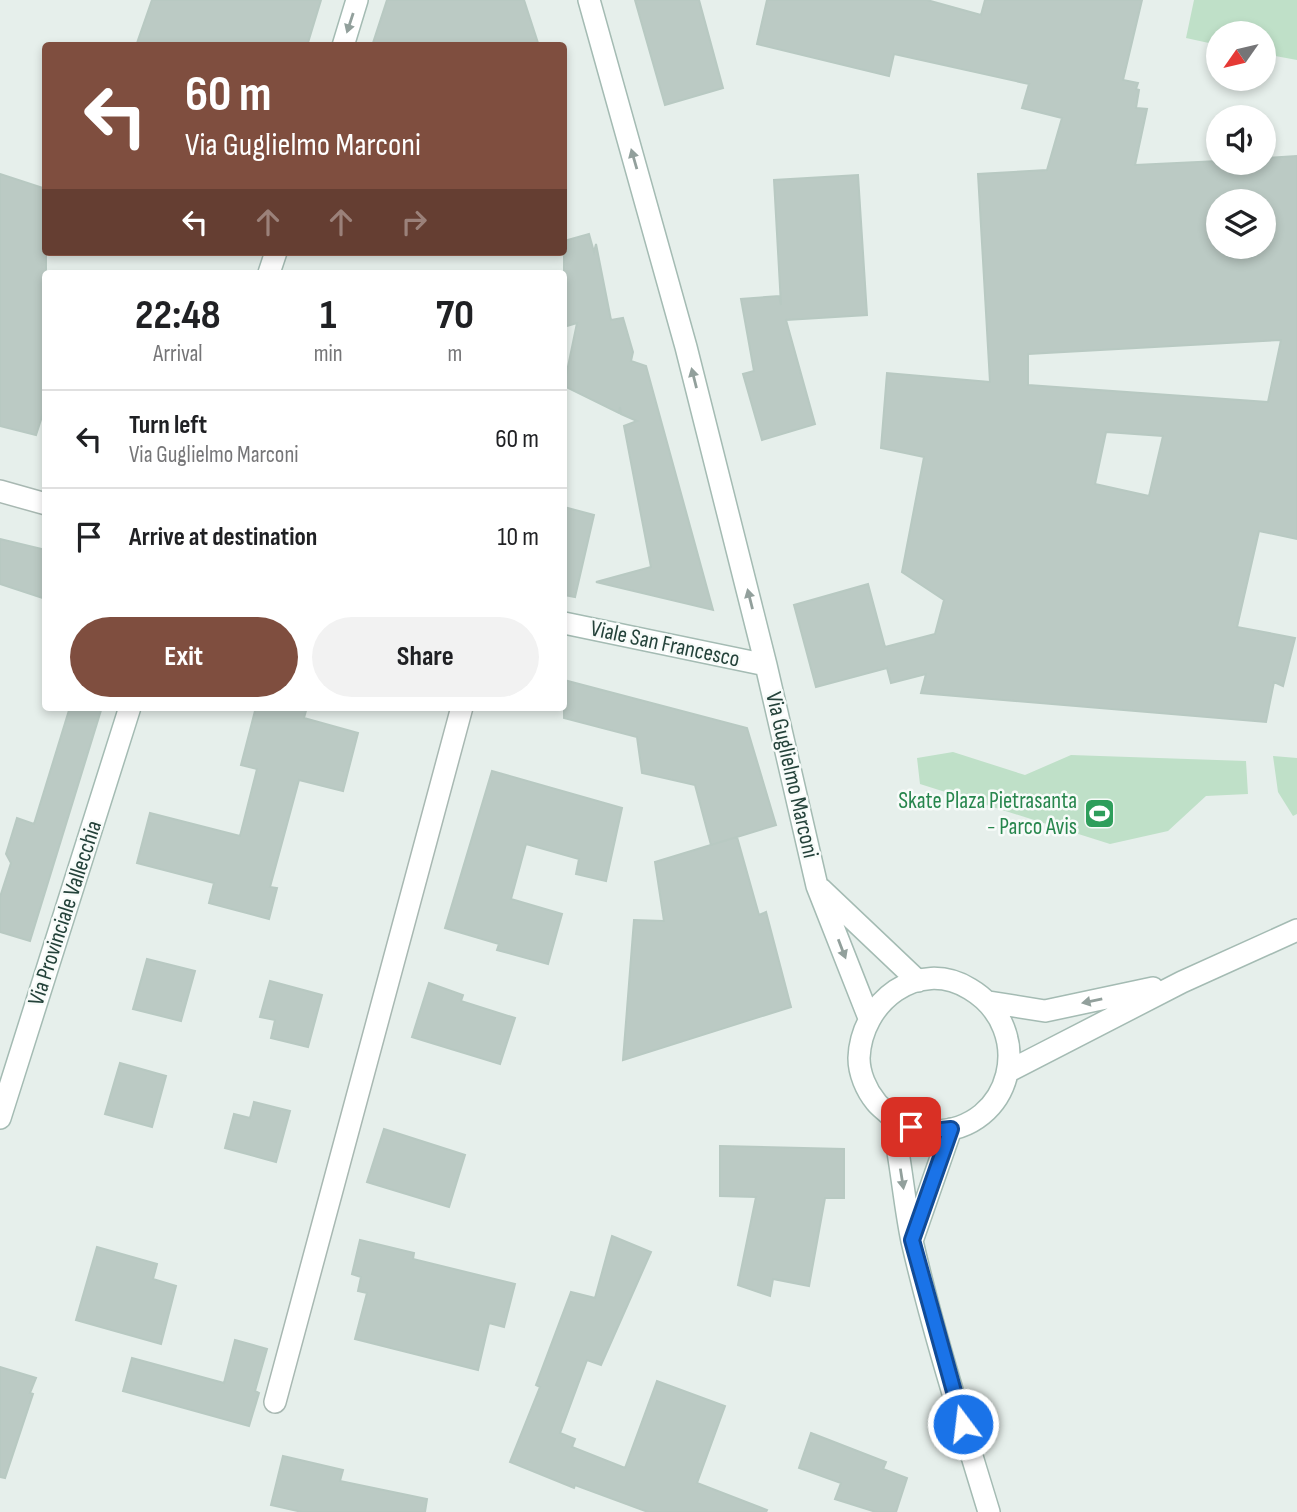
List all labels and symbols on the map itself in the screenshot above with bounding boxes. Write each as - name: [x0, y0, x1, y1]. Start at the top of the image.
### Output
- one-way arrow: [344, 12, 355, 33]
- north arrow: [1206, 21, 1276, 91]
- one-way arrow: [628, 148, 638, 169]
- one-way arrow: [688, 367, 699, 389]
- one-way arrow: [744, 588, 755, 610]
- street label: Viale San Francesco: [588, 615, 742, 673]
- street label: Via Guglielmo Marconi: [759, 689, 825, 861]
- place label: Skate Plaza Pietrasanta - Parco Avis: [898, 787, 1077, 841]
- sports icon: Skate Plaza Pietrasanta - Parco Avis: [1083, 797, 1117, 831]
- street label: Via Provinciale Vallecchia: [22, 817, 108, 1009]
- one-way arrow: [837, 939, 848, 960]
- one-way arrow: [1081, 996, 1103, 1007]
- pin: [881, 1097, 941, 1157]
- one-way arrow: [897, 1168, 908, 1190]
- position arrow: [926, 1387, 1000, 1461]

